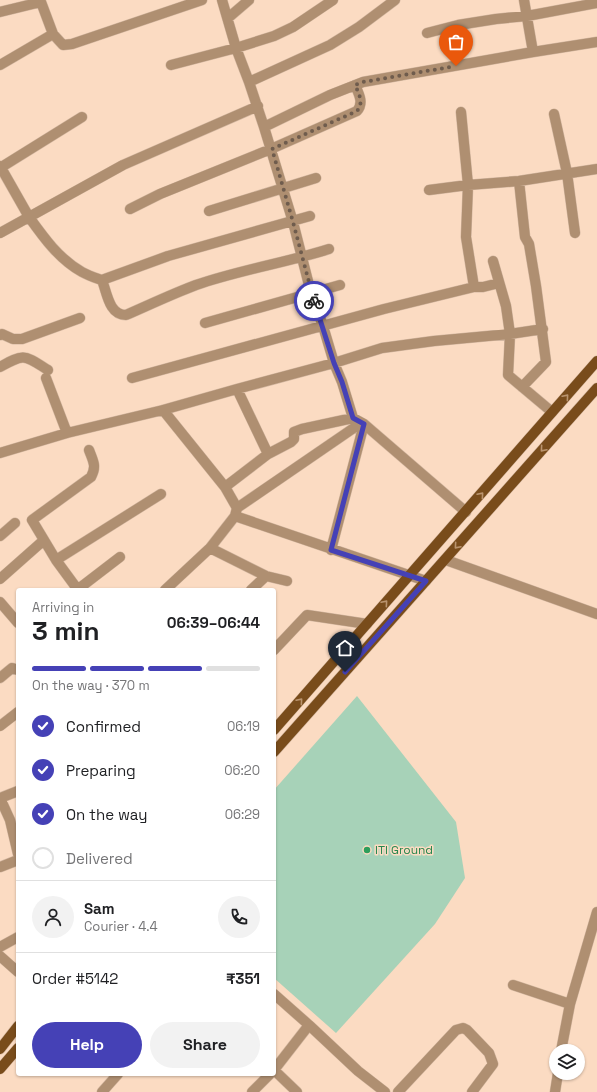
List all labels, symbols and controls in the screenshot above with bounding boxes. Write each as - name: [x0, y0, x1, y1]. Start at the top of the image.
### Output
- pin: [439, 25, 473, 66]
- icon: bag: [445, 31, 467, 53]
- courier: [294, 281, 334, 321]
- icon: bike: [303, 290, 325, 312]
- one-way arrow: [561, 394, 568, 401]
- one-way arrow: [541, 444, 548, 452]
- one-way arrow: [476, 492, 483, 500]
- one-way arrow: [455, 542, 462, 549]
- text: Arriving in: [32, 599, 94, 616]
- one-way arrow: [381, 600, 388, 608]
- text: 06:39–06:44: [167, 613, 260, 632]
- text: 3 min: [32, 614, 100, 648]
- pin: [328, 631, 362, 672]
- icon: home: [334, 637, 356, 659]
- text: On the way · 370 m: [32, 677, 150, 694]
- one-way arrow: [295, 698, 302, 706]
- icon: check: [32, 715, 54, 737]
- text: Confirmed: [66, 717, 141, 736]
- text: 06:19: [227, 718, 260, 735]
- icon: check: [32, 759, 54, 781]
- text: Preparing: [66, 761, 136, 780]
- text: 06:20: [224, 762, 260, 779]
- icon: check: [32, 803, 54, 825]
- text: On the way: [66, 805, 147, 824]
- text: 06:29: [225, 806, 260, 823]
- place label: ITI Ground: [375, 842, 433, 858]
- marker: ITI Ground: [362, 845, 372, 855]
- text: Delivered: [66, 849, 133, 868]
- button: person: [32, 896, 74, 938]
- button: phone: [218, 896, 260, 938]
- text: Sam: [84, 899, 115, 918]
- text: Courier · 4.4: [84, 918, 158, 935]
- text: Order #5142: [32, 969, 118, 988]
- text: ₹351: [226, 969, 260, 988]
- button: Help: [32, 1022, 142, 1068]
- button: Share: [150, 1022, 260, 1068]
- map controls: [549, 1044, 585, 1080]
- button: layers: [549, 1044, 585, 1080]

